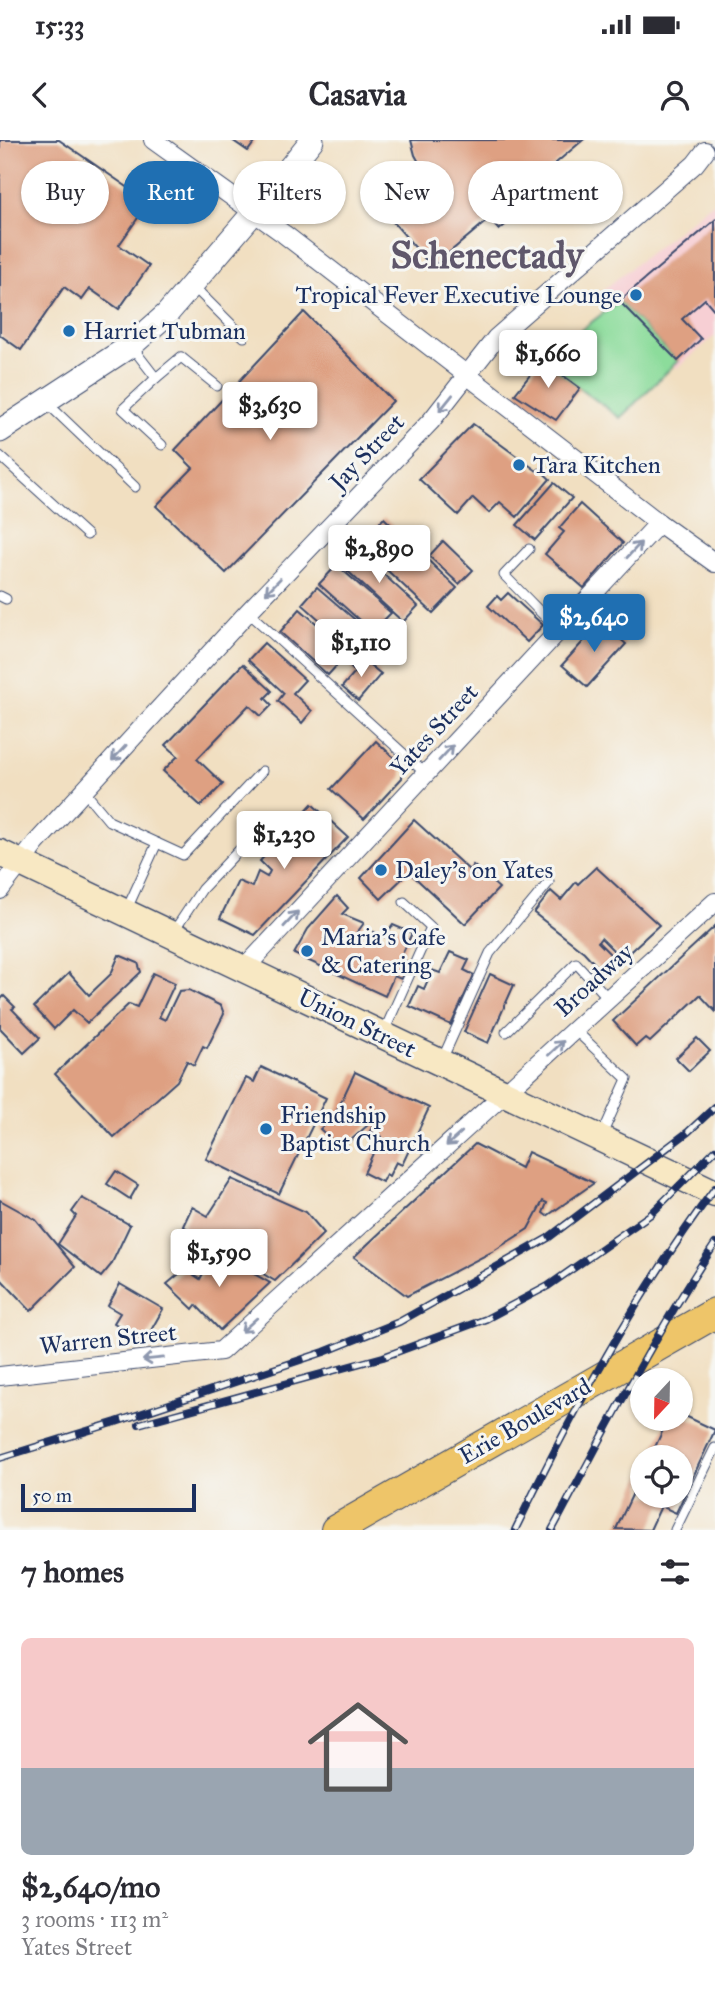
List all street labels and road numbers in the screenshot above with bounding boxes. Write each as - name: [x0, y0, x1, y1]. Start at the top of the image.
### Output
- street label: Jay Street: [321, 407, 411, 499]
- street label: Yates Street: [384, 677, 485, 783]
- street label: Broadway: [548, 936, 640, 1023]
- street label: Union Street: [293, 981, 422, 1065]
- street label: Warren Street: [38, 1317, 178, 1361]
- street label: Erie Boulevard: [454, 1371, 596, 1471]

